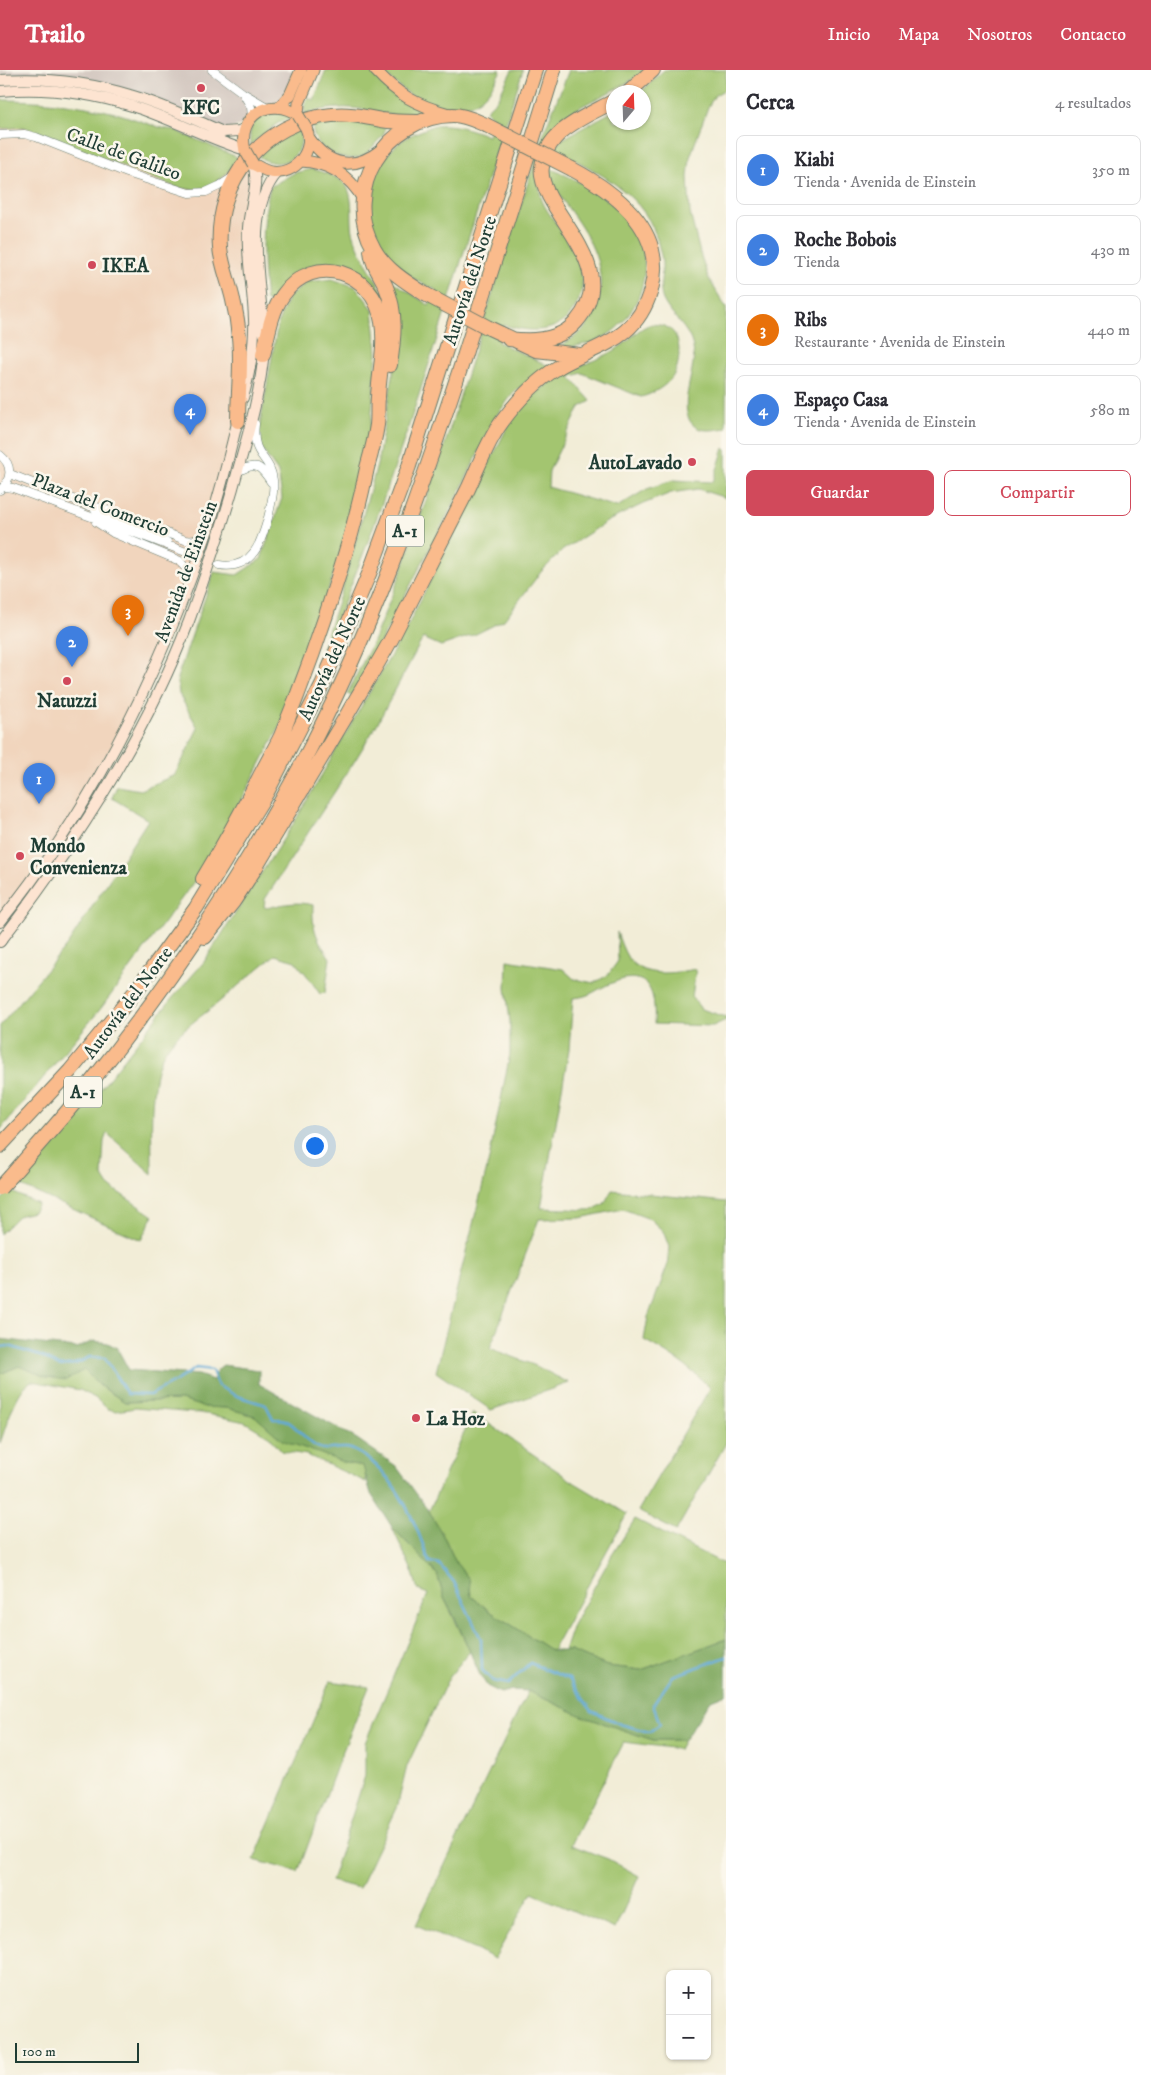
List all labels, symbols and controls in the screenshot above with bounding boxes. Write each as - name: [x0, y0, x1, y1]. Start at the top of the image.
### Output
- text: Trailo: [25, 20, 85, 50]
- text: Inicio: [828, 24, 870, 46]
- text: Mapa: [898, 24, 939, 46]
- text: Nosotros: [967, 24, 1032, 46]
- text: Contacto: [1060, 24, 1126, 46]
- marker: KFC: [195, 82, 207, 94]
- north arrow: [606, 85, 651, 130]
- text: Cerca: [746, 90, 794, 116]
- text: 4 resultados: [1055, 93, 1131, 113]
- place label: KFC: [182, 97, 220, 120]
- street label: Calle de Galileo: [63, 123, 184, 186]
- text: Kiabi: [794, 149, 834, 172]
- text: 1: [760, 160, 766, 180]
- text: 350 m: [1092, 160, 1130, 180]
- text: Tienda · Avenida de Einstein: [794, 172, 976, 192]
- street label: Autovía del Norte: [439, 213, 502, 348]
- text: Roche Bobois: [794, 229, 896, 252]
- text: 2: [759, 240, 767, 260]
- text: 430 m: [1091, 240, 1130, 260]
- text: Tienda: [794, 252, 840, 272]
- place label: IKEA: [102, 255, 150, 278]
- marker: IKEA: [86, 259, 98, 271]
- text: Ribs: [794, 309, 827, 332]
- text: 3: [760, 320, 766, 340]
- text: 440 m: [1088, 320, 1130, 340]
- text: Restaurante · Avenida de Einstein: [794, 332, 1005, 352]
- text: Espaço Casa: [794, 389, 888, 412]
- pin: 4: [174, 394, 206, 435]
- text: 4: [758, 400, 768, 420]
- text: 580 m: [1090, 400, 1130, 420]
- text: Tienda · Avenida de Einstein: [794, 412, 976, 432]
- place label: AutoLavado: [588, 452, 682, 475]
- marker: AutoLavado: [686, 456, 698, 468]
- street label: Plaza del Comercio: [28, 469, 173, 542]
- button: Guardar: [746, 470, 934, 516]
- button: Compartir: [944, 470, 1131, 516]
- street label: Avenida de Einstein: [150, 497, 223, 646]
- road number: A-1: [386, 516, 424, 546]
- street label: Autovía del Norte: [294, 593, 371, 724]
- pin: 3: [112, 595, 144, 636]
- pin: 2: [56, 626, 88, 667]
- marker: Natuzzi: [61, 675, 73, 687]
- place label: Natuzzi: [37, 690, 97, 713]
- pin: 1: [23, 763, 55, 804]
- place label: Mondo Convenienza: [30, 835, 128, 880]
- marker: Mondo Convenienza: [14, 850, 26, 862]
- street label: Autovía del Norte: [79, 942, 178, 1064]
- road number: A-1: [64, 1076, 102, 1108]
- your location: [302, 1133, 328, 1159]
- place label: La Hoz: [426, 1408, 486, 1431]
- marker: La Hoz: [410, 1412, 422, 1424]
- map controls: [666, 1970, 711, 2060]
- button: +: [666, 1970, 711, 2015]
- button: −: [666, 2015, 711, 2060]
- scale bar: [15, 2040, 139, 2063]
- text: 100 m: [22, 2043, 56, 2061]

